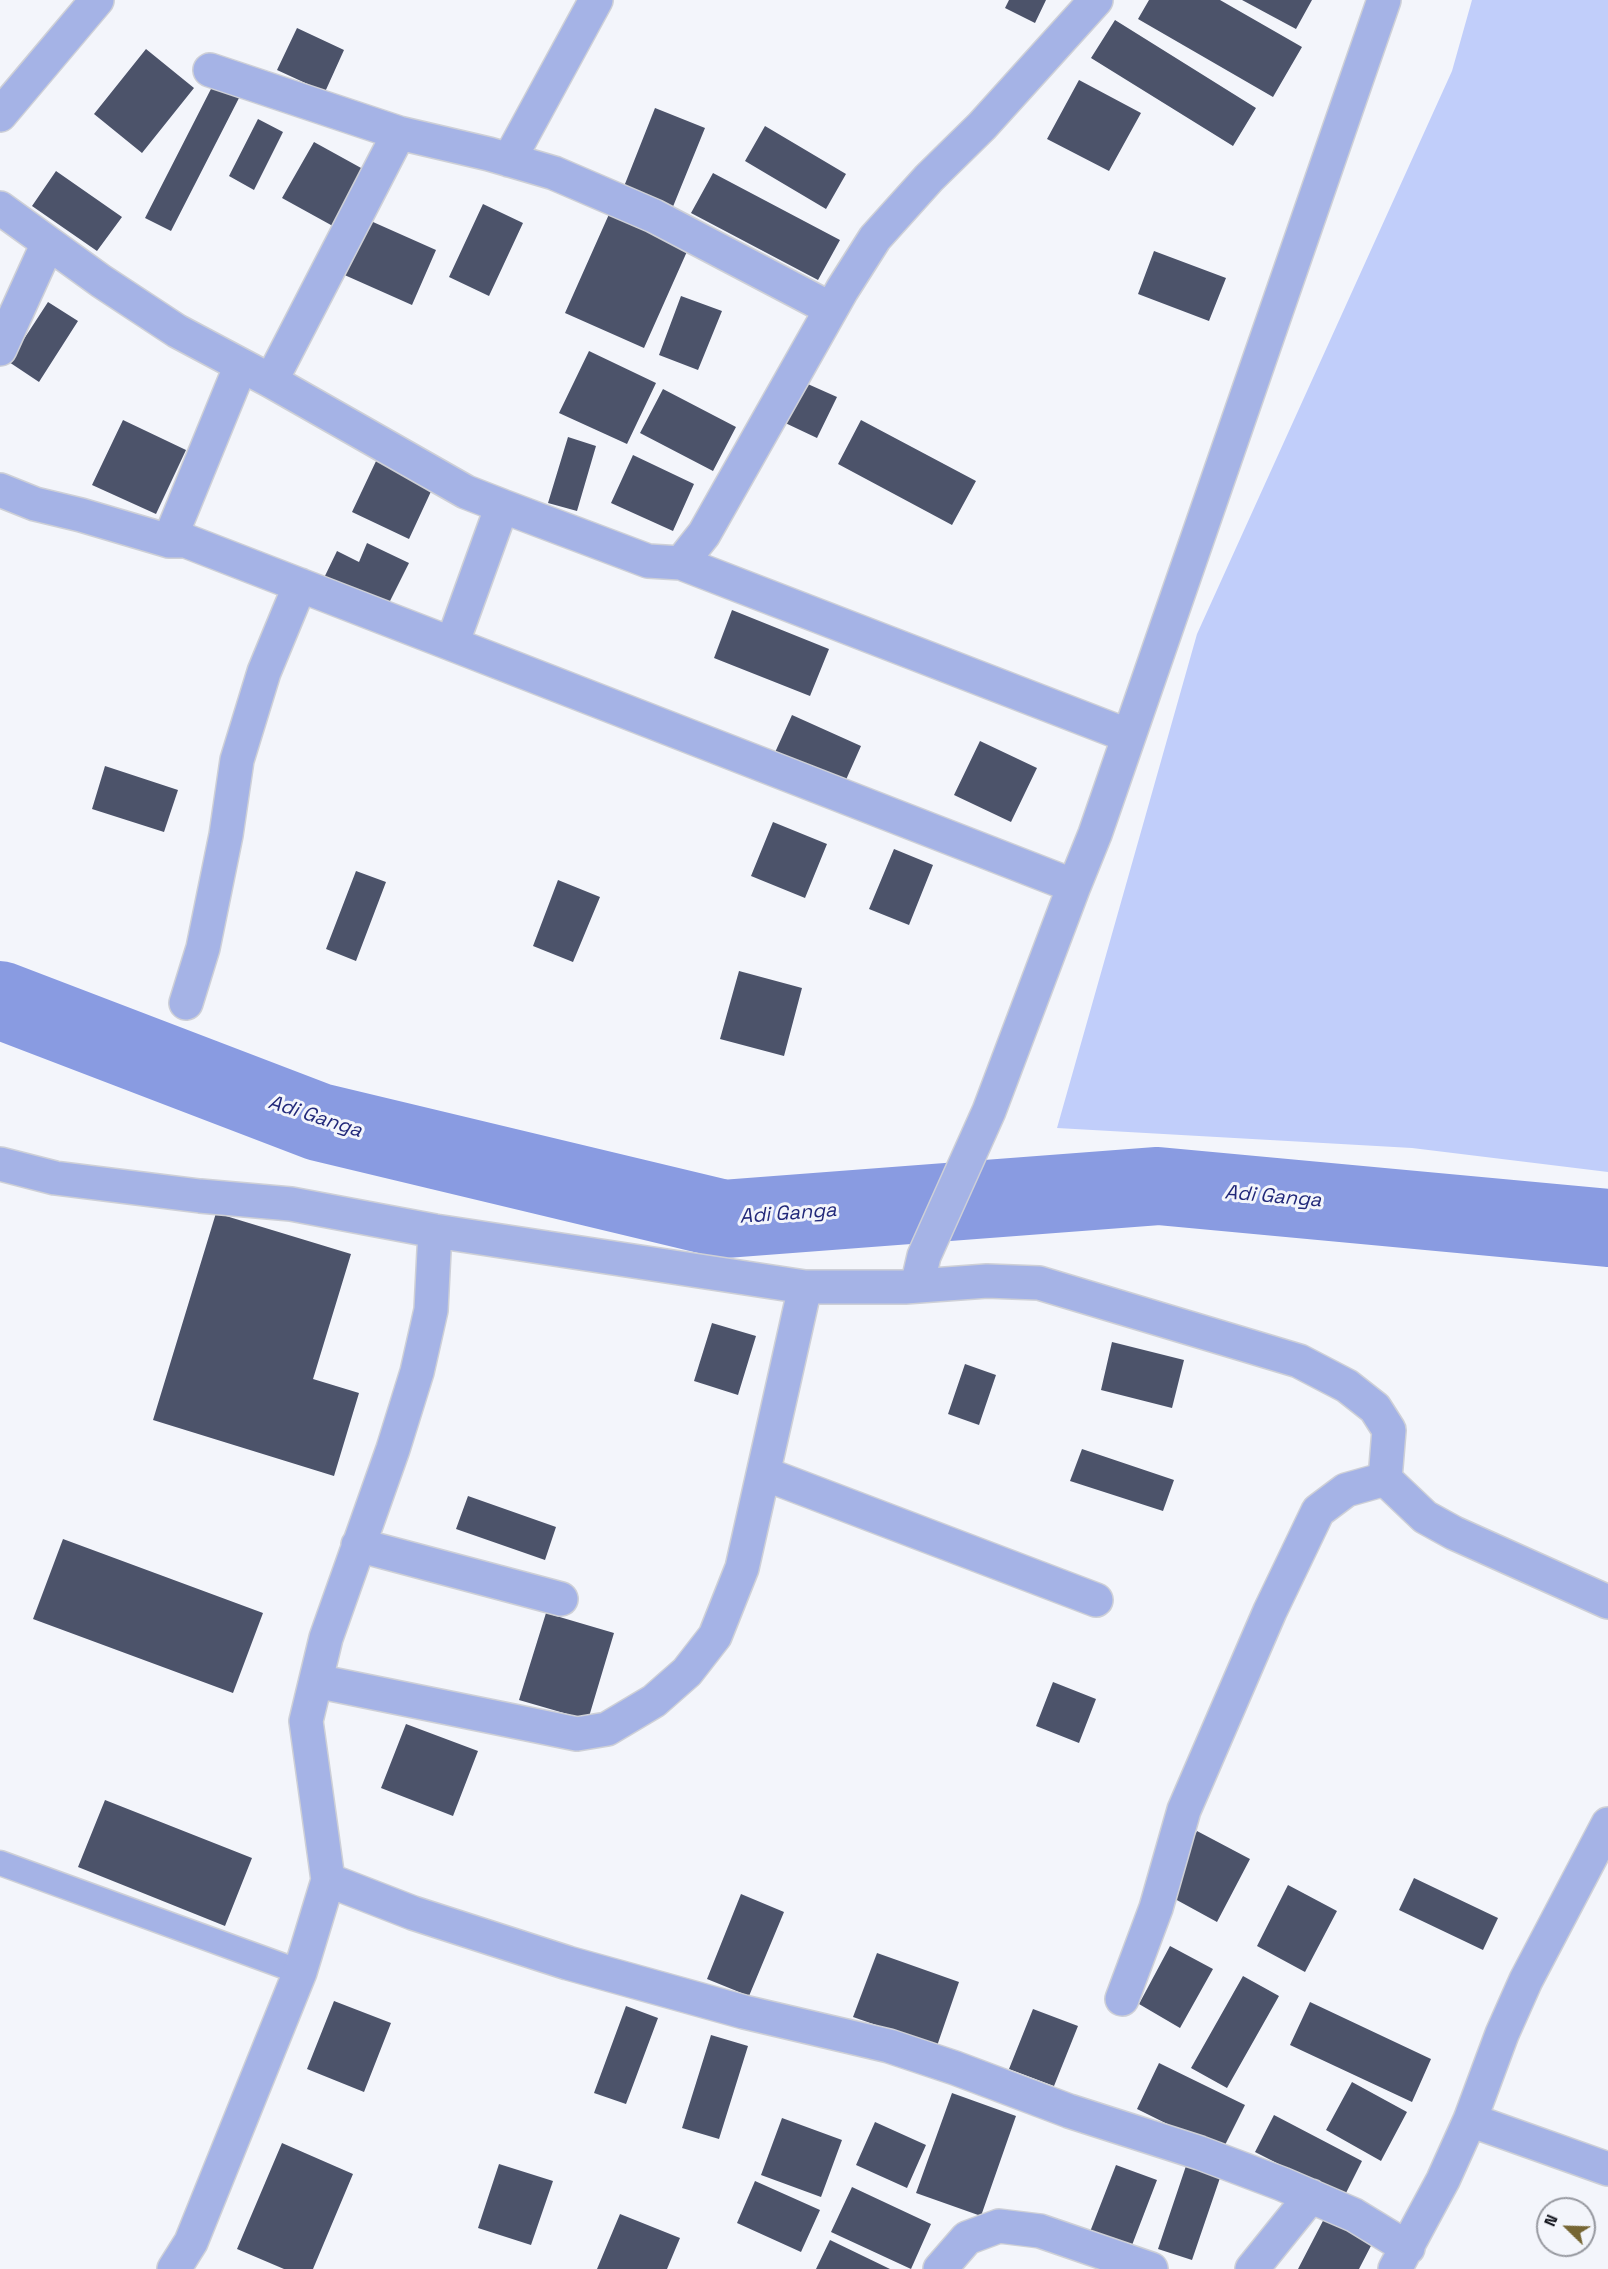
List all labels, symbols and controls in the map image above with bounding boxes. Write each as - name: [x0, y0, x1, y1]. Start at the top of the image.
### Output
- water label: Adi Ganga: [265, 1091, 365, 1143]
- water label: Adi Ganga: [1224, 1181, 1322, 1213]
- water label: Adi Ganga: [739, 1199, 837, 1229]
- north arrow: [1536, 2197, 1596, 2257]
- text: N: [1539, 2212, 1563, 2230]

